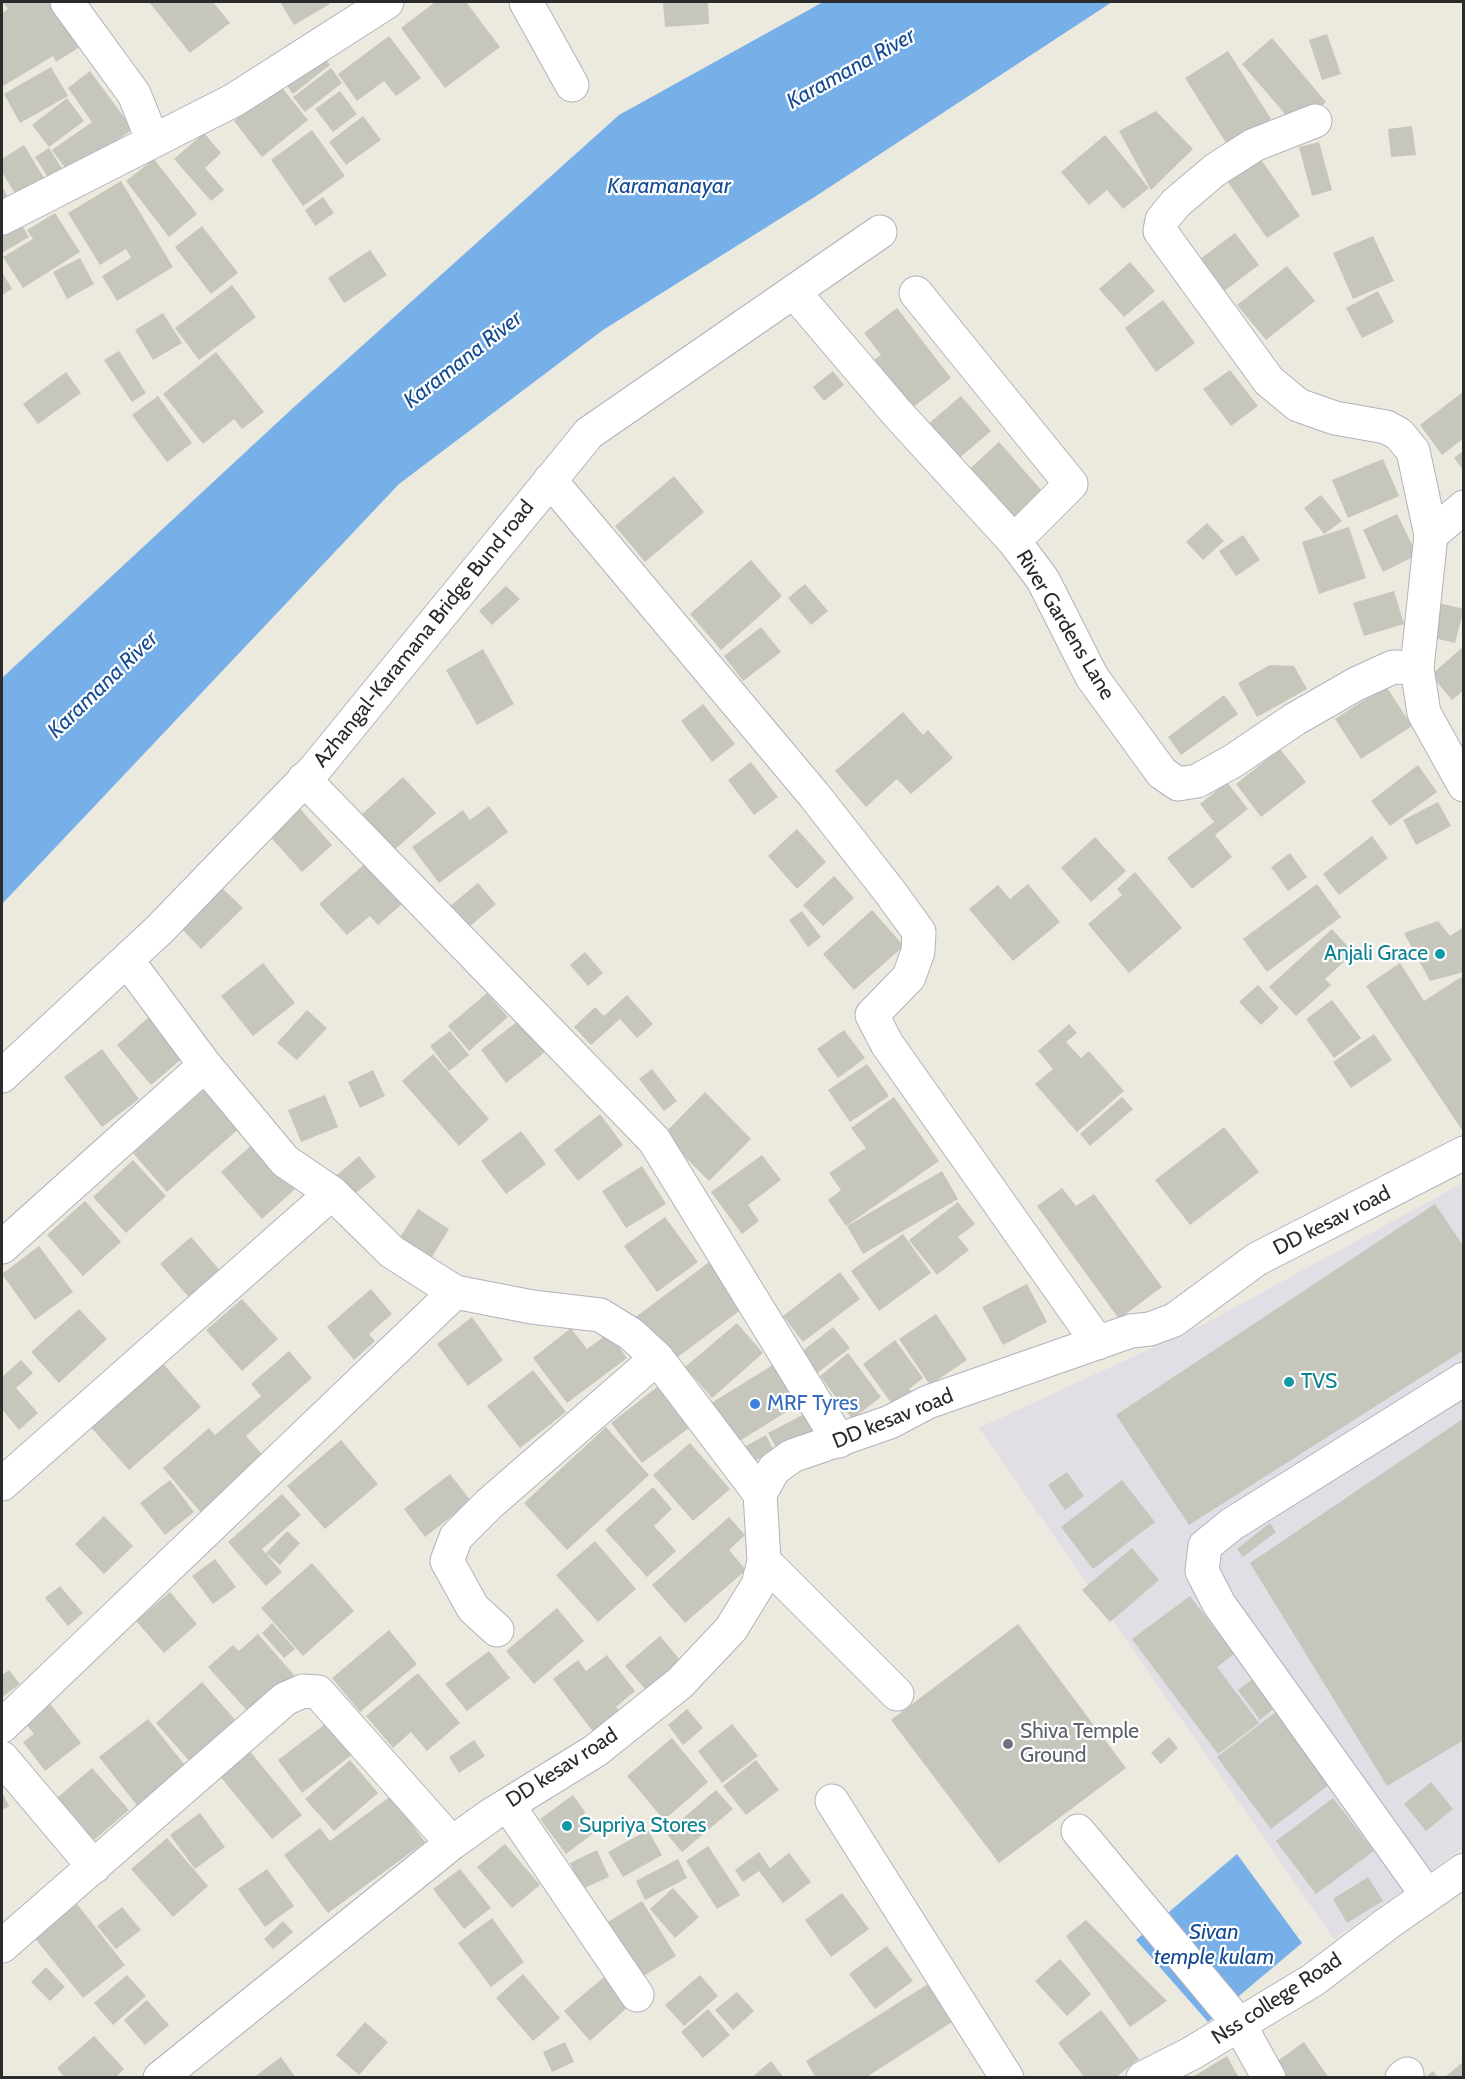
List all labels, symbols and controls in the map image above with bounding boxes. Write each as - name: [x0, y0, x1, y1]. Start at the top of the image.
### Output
- water label: Karamana River: [782, 23, 920, 115]
- water label: Karamanayar: [607, 174, 731, 200]
- water label: Karamana River: [399, 306, 527, 414]
- street label: Azhangal-Karamana Bridge Bund road: [308, 495, 540, 773]
- street label: River Gardens Lane: [1010, 545, 1120, 705]
- water label: Karamana River: [42, 626, 164, 744]
- place label: Anjali Grace: [1324, 941, 1428, 967]
- marker: Anjali Grace: [1433, 947, 1447, 961]
- street label: DD kesav road: [1269, 1181, 1395, 1261]
- place label: TVS: [1301, 1369, 1337, 1395]
- marker: TVS: [1282, 1375, 1296, 1389]
- street label: DD kesav road: [829, 1383, 957, 1455]
- place label: MRF Tyres: [767, 1391, 858, 1417]
- marker: MRF Tyres: [748, 1397, 762, 1411]
- place label: Shiva Temple Ground: [1020, 1719, 1139, 1769]
- street label: DD kesav road: [501, 1723, 623, 1813]
- marker: Shiva Temple Ground: [1001, 1737, 1015, 1751]
- place label: Supriya Stores: [579, 1813, 707, 1839]
- marker: Supriya Stores: [560, 1819, 574, 1833]
- water label: Sivan temple kulam: [1154, 1920, 1274, 1972]
- street label: Nss college Road: [1207, 1948, 1347, 2050]

